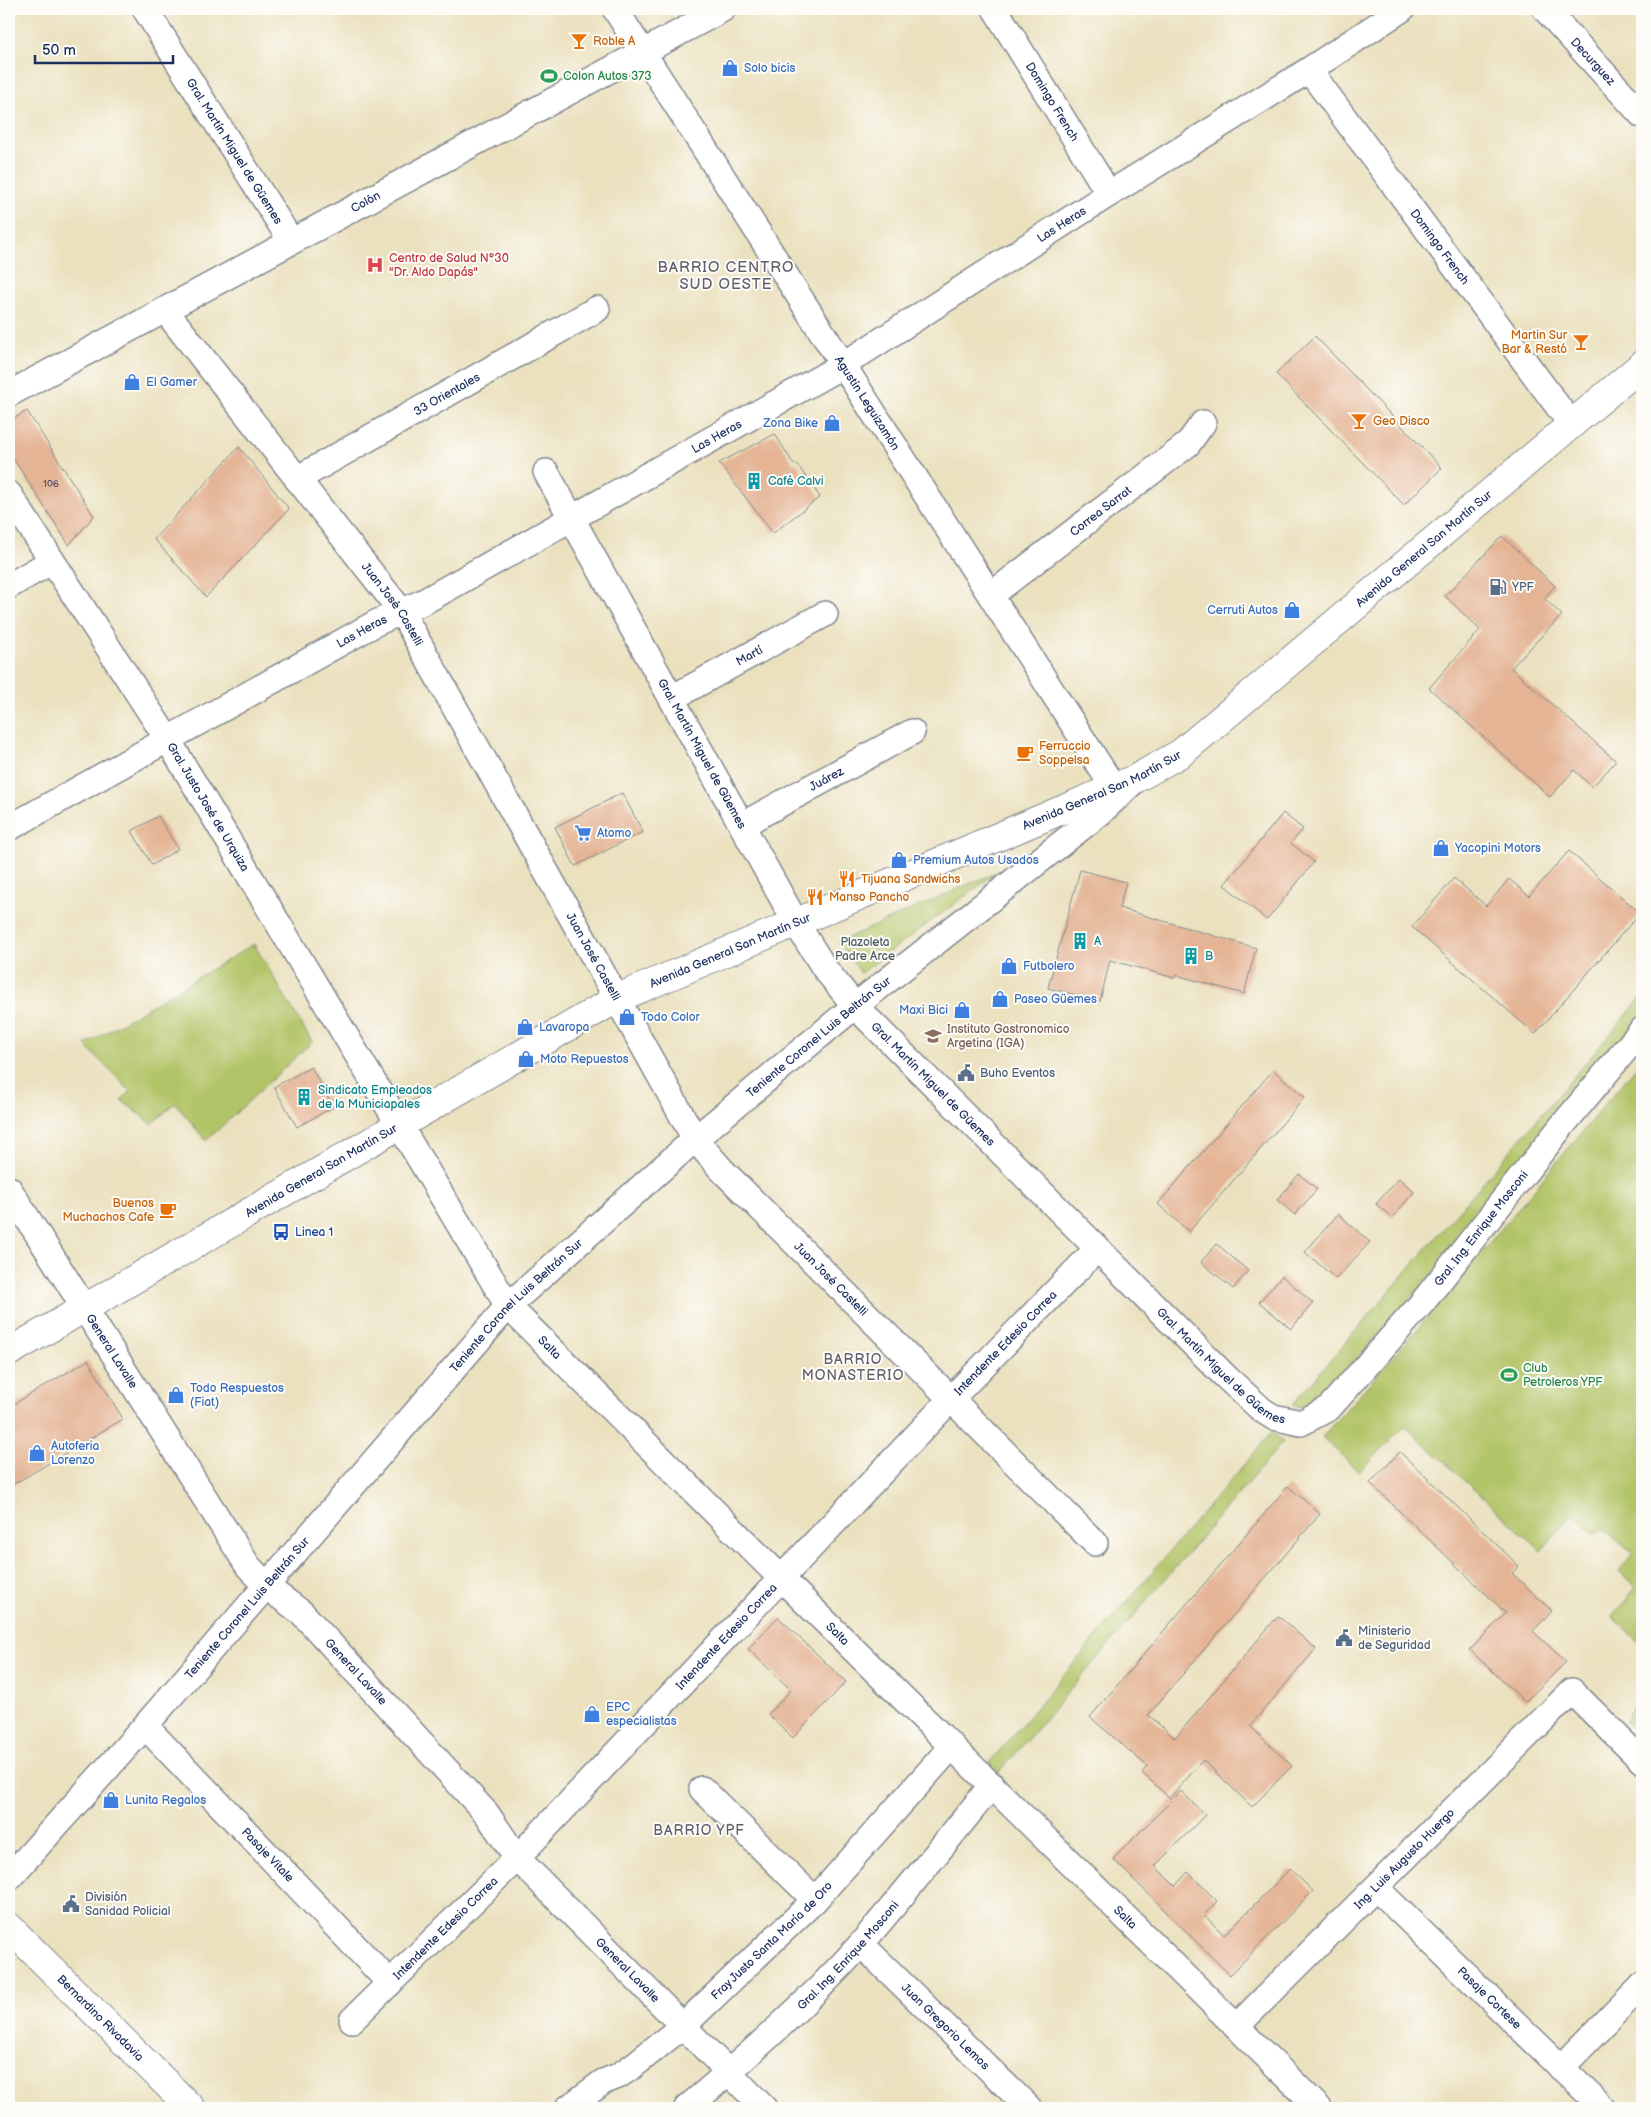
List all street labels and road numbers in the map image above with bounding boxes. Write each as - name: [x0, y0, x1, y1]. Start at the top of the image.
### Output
- street label: Decurguez: [1567, 34, 1619, 89]
- street label: Domingo French: [1022, 59, 1082, 144]
- street label: Gral. Martín Miguel de Güemes: [183, 75, 286, 227]
- street label: Colón: [348, 188, 383, 216]
- street label: Las Heras: [1034, 203, 1089, 246]
- street label: Domingo French: [1407, 206, 1473, 288]
- street label: Agustín Leguizamón: [832, 353, 903, 453]
- street label: 33 Orientales: [411, 369, 483, 419]
- street label: Las Heras: [689, 416, 744, 456]
- street label: Correa Sarrat: [1067, 482, 1135, 539]
- street label: Avenida General San Martín Sur: [1353, 487, 1495, 610]
- street label: Juan José Castelli: [358, 559, 426, 649]
- street label: Las Heras: [334, 612, 389, 651]
- street label: Martí: [733, 642, 765, 669]
- street label: Gral. Martín Miguel de Güemes: [654, 676, 750, 831]
- street label: Gral. Justo José de Urquiza: [164, 740, 253, 874]
- street label: Avenida General San Martín Sur: [1020, 747, 1184, 833]
- street label: Juárez: [807, 763, 846, 794]
- street label: Juan José Castelli: [563, 910, 624, 1003]
- street label: Avenida General San Martín Sur: [647, 910, 813, 991]
- street label: Teniente Coronel Luis Beltrán Sur: [743, 973, 894, 1101]
- street label: Gral. Martín Miguel de Güemes: [868, 1019, 998, 1149]
- street label: Avenida General San Martín Sur: [242, 1120, 400, 1221]
- street label: Gral. Ing. Enrique Mosconi: [1431, 1167, 1531, 1289]
- street label: Teniente Coronel Luis Beltrán Sur: [446, 1235, 586, 1376]
- street label: Juan José Castelli: [791, 1239, 871, 1319]
- street label: Intendente Edesio Correa: [951, 1287, 1060, 1399]
- street label: Gral. Martín Miguel de Güemes: [1153, 1304, 1287, 1427]
- street label: General Lavalle: [83, 1311, 141, 1391]
- street label: Salta: [535, 1333, 565, 1362]
- street label: Teniente Coronel Luis Beltrán Sur: [182, 1533, 313, 1682]
- street label: Intendente Edesio Correa: [673, 1580, 780, 1693]
- street label: Salta: [823, 1619, 853, 1649]
- street label: General Lavalle: [322, 1635, 390, 1708]
- street label: Ing. Luis Augusto Huergo: [1351, 1805, 1458, 1912]
- street label: Pasaje Vitale: [238, 1824, 297, 1885]
- street label: Intendente Edesio Correa: [390, 1873, 501, 1983]
- street label: Fray Justo Santa María de Oro: [708, 1878, 836, 2003]
- street label: Gral. Ing. Enrique Mosconi: [794, 1898, 902, 2013]
- street label: Salta: [1111, 1903, 1140, 1932]
- street label: General Lavalle: [592, 1934, 663, 2005]
- street label: Pasaje Cortese: [1454, 1964, 1525, 2032]
- street label: Bernardino Rivadavia: [54, 1972, 147, 2064]
- street label: Juan Gregorio Lemos: [898, 1980, 993, 2073]

